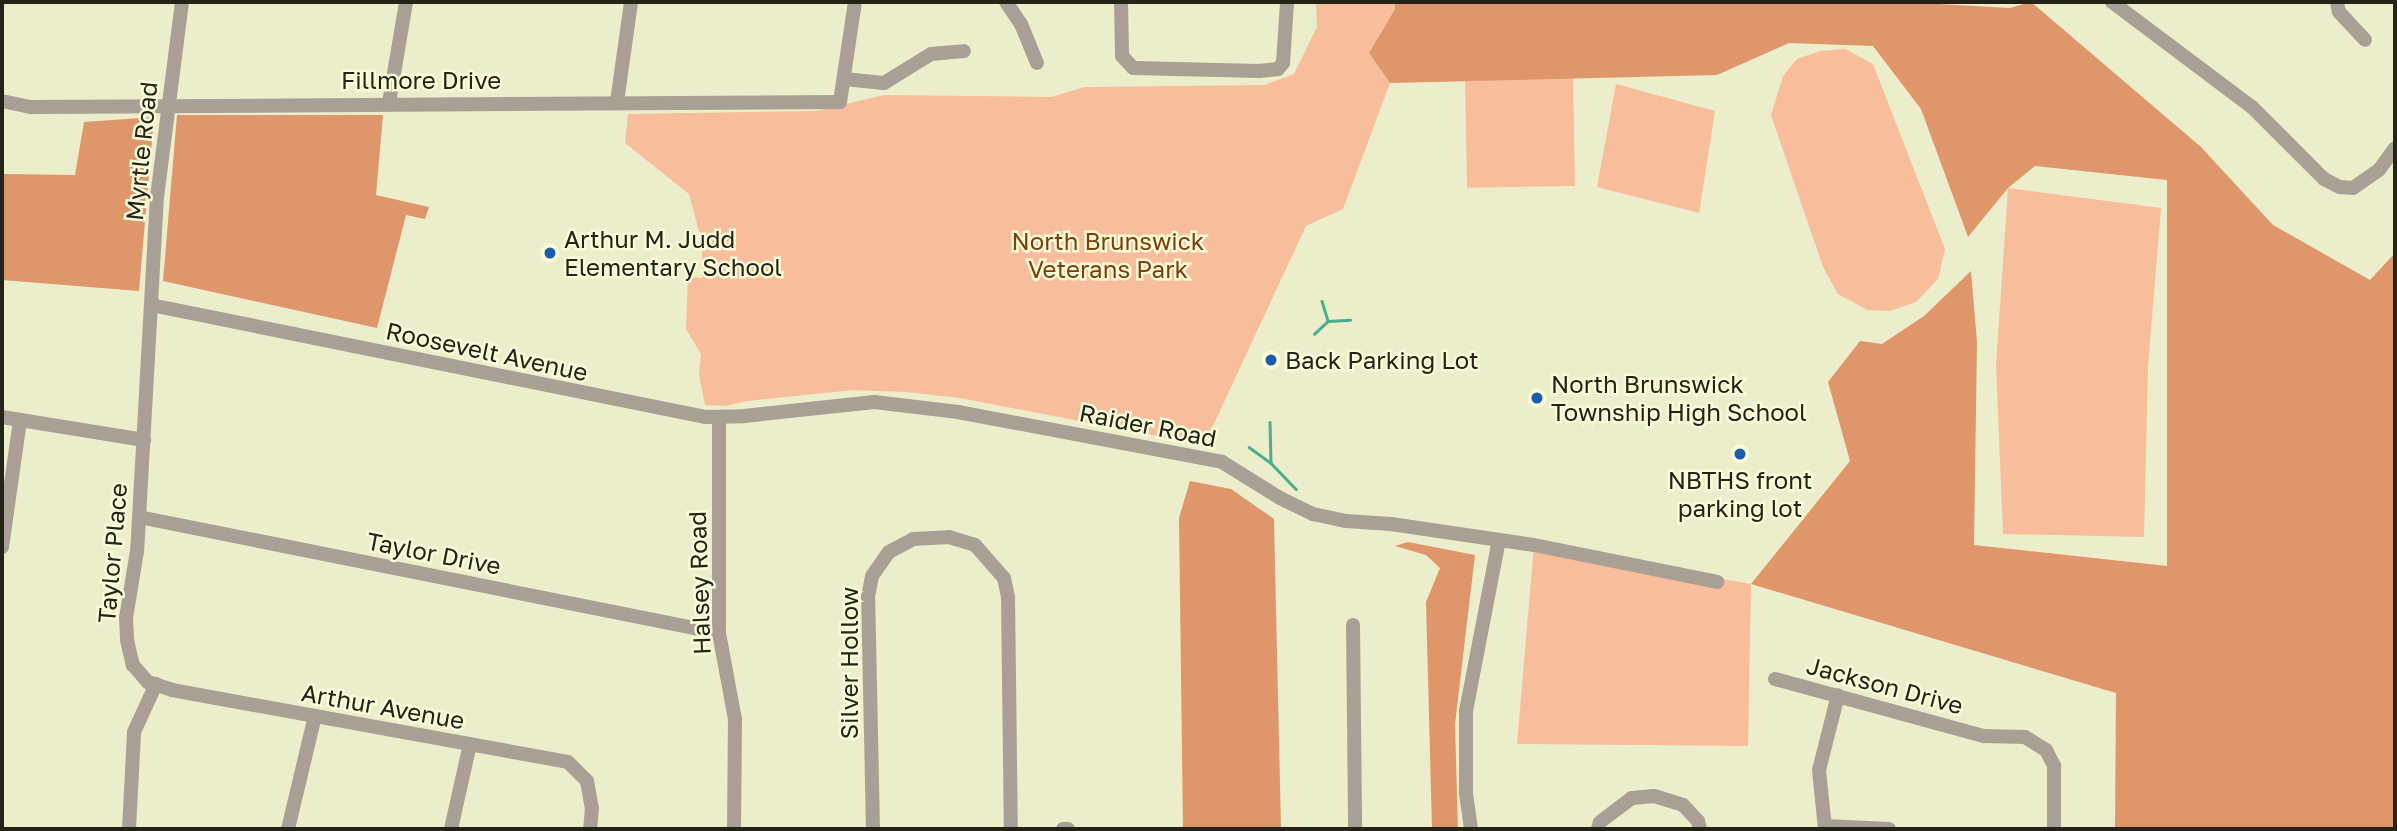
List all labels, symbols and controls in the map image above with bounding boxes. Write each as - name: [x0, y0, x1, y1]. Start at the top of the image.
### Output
- street label: Fillmore Drive: [341, 66, 501, 94]
- street label: Myrtle Road: [119, 80, 163, 222]
- place label: Arthur M. Judd Elementary School: [564, 225, 782, 281]
- park label: North Brunswick Veterans Park: [1012, 227, 1204, 283]
- marker: Arthur M. Judd Elementary School: [542, 245, 558, 261]
- street label: Roosevelt Avenue: [384, 316, 590, 386]
- place label: Back Parking Lot: [1285, 346, 1479, 374]
- marker: Back Parking Lot: [1263, 352, 1279, 368]
- place label: North Brunswick Township High School: [1551, 370, 1807, 426]
- marker: North Brunswick Township High School: [1529, 390, 1545, 406]
- street label: Raider Road: [1077, 398, 1219, 452]
- marker: NBTHS front parking lot: [1732, 446, 1748, 462]
- place label: NBTHS front parking lot: [1668, 466, 1812, 522]
- street label: Taylor Place: [92, 482, 132, 624]
- street label: Halsey Road: [682, 511, 716, 655]
- street label: Taylor Drive: [365, 526, 503, 580]
- street label: Silver Hollow: [835, 587, 863, 739]
- street label: Jackson Drive: [1804, 650, 1966, 720]
- street label: Arthur Avenue: [299, 678, 467, 734]

